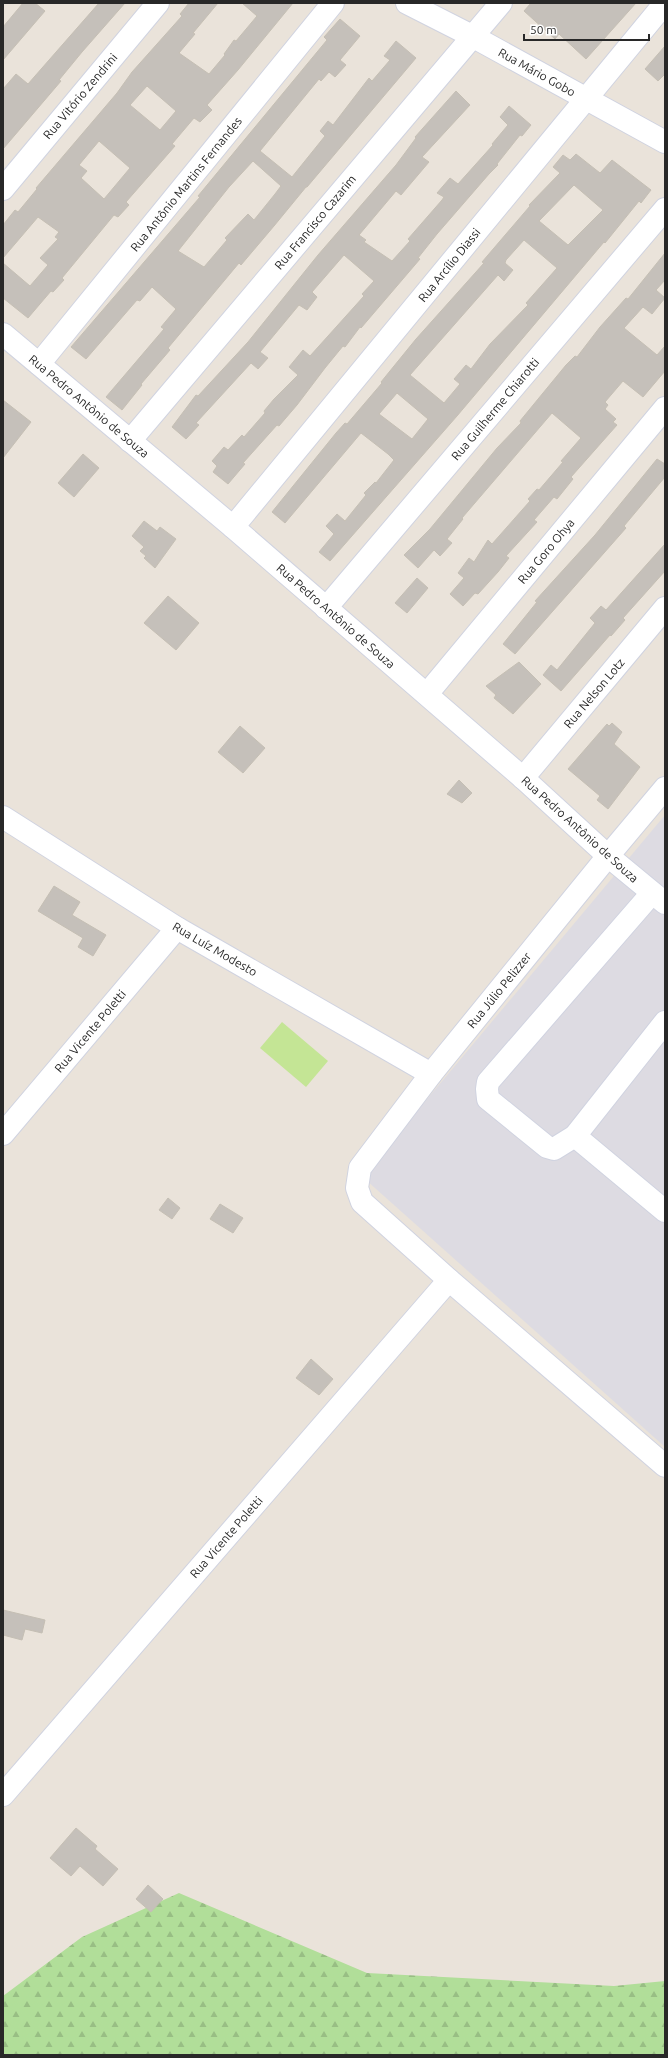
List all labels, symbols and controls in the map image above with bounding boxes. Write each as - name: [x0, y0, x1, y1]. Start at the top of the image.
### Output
- scale bar: [524, 16, 649, 42]
- text: 50 m: [530, 23, 557, 36]
- street label: Rua Mário Gobo: [496, 45, 578, 99]
- street label: Rua Vitório Zendrini: [40, 51, 120, 141]
- street label: Rua Antônio Martins Fernandes: [128, 114, 244, 254]
- street label: Rua Francisco Cazarim: [272, 172, 358, 272]
- street label: Rua Arcílio Diassi: [415, 226, 483, 304]
- street label: Rua Pedro Antônio de Souza: [27, 352, 151, 460]
- street label: Rua Guilherme Chiarotti: [449, 355, 542, 463]
- street label: Rua Goro Ohya: [515, 516, 577, 586]
- street label: Rua Pedro Antônio de Souza: [274, 561, 398, 671]
- street label: Rua Nelson Lotz: [561, 655, 627, 730]
- street label: Rua Pedro Antônio de Souza: [519, 773, 641, 885]
- street label: Rua Luíz Modesto: [170, 920, 260, 978]
- street label: Rua Júlio Pelizzer: [465, 949, 534, 1030]
- street label: Rua Vicente Poletti: [52, 987, 128, 1075]
- street label: Rua Vicente Poletti: [187, 1494, 265, 1580]

